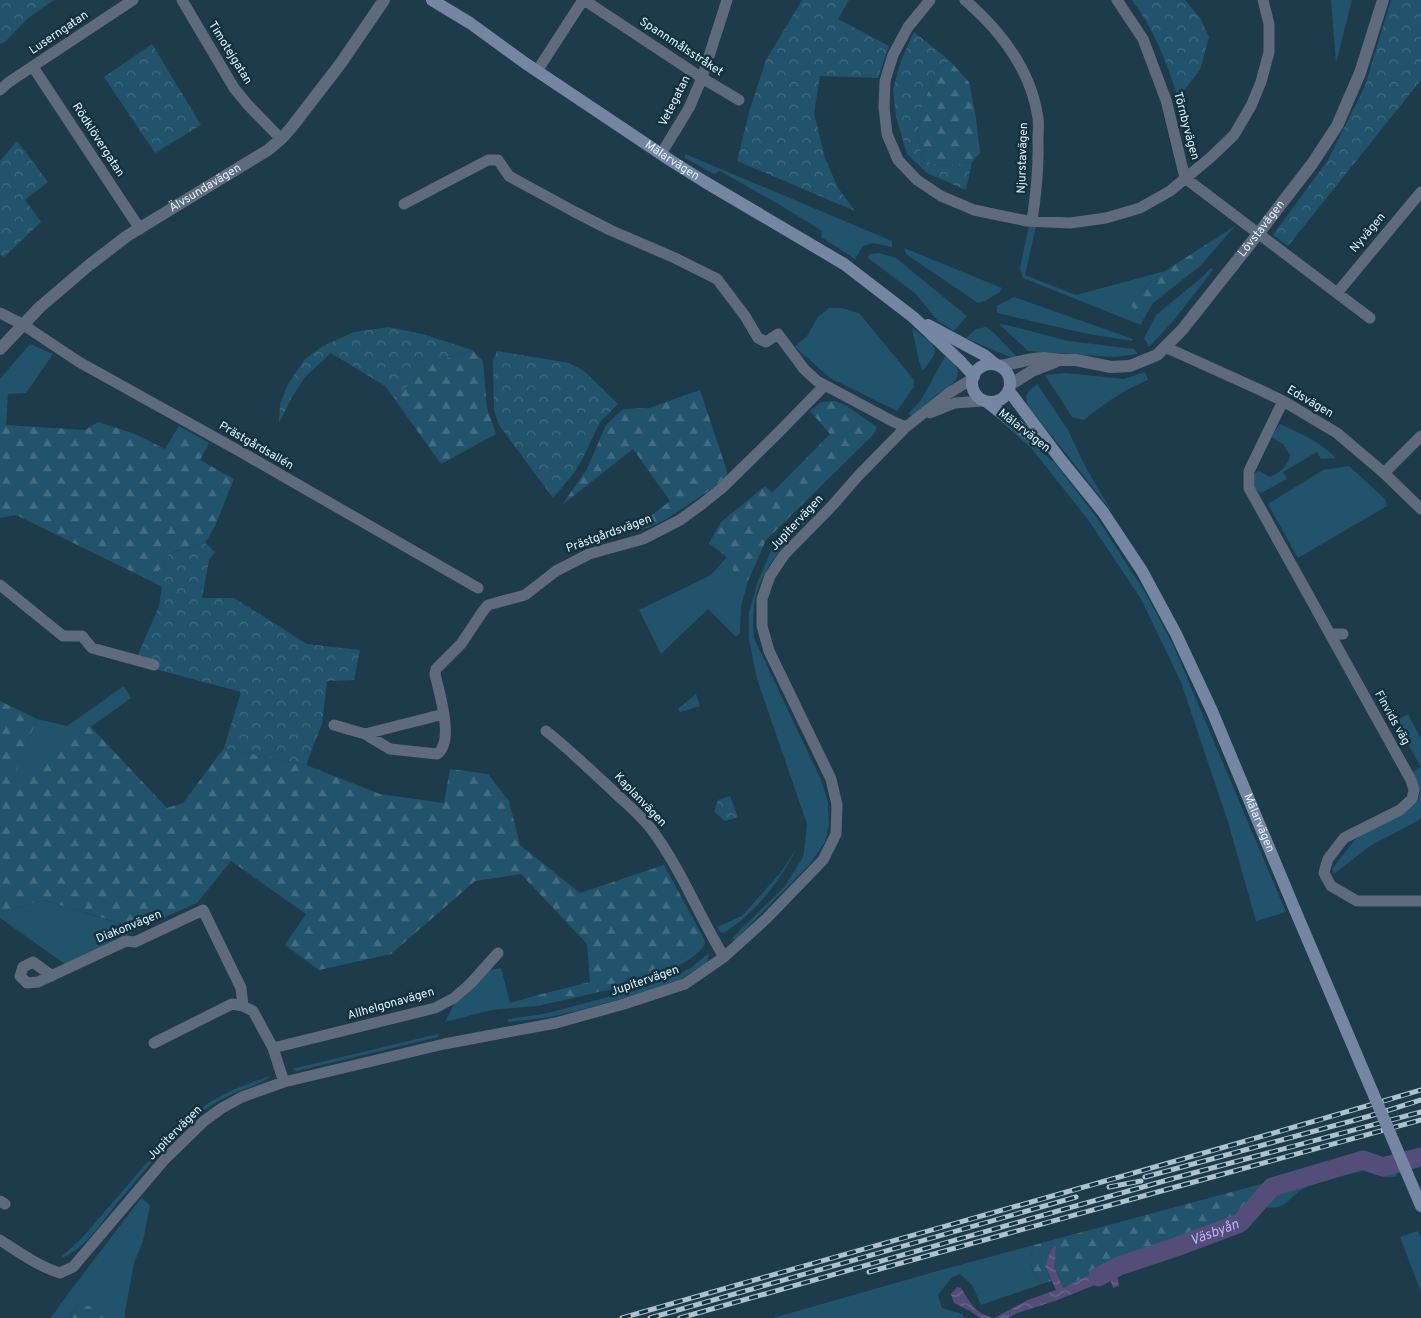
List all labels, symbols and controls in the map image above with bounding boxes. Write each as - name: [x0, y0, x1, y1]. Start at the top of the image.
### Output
- street label: Luserngatan: [26, 7, 92, 59]
- street label: Spannmålsstråket: [636, 14, 726, 80]
- street label: Timotejgatan: [204, 18, 256, 88]
- street label: Vetegatan: [655, 73, 695, 129]
- street label: Törnbyvägen: [1169, 90, 1203, 162]
- street label: Rödklövergatan: [68, 100, 128, 180]
- street label: Njurstavägen: [1014, 122, 1032, 194]
- street label: Mälarvägen: [641, 137, 702, 185]
- street label: Älvsundavägen: [166, 160, 244, 216]
- street label: Lövstavägen: [1235, 197, 1289, 260]
- street label: Nyvägen: [1347, 210, 1389, 256]
- street label: Edsvägen: [1284, 382, 1336, 422]
- street label: Mälarvägen: [995, 406, 1053, 456]
- street label: Prästgårdsallén: [216, 418, 296, 474]
- street label: Jupitervägen: [767, 491, 827, 555]
- street label: Prästgårdsvägen: [564, 511, 654, 557]
- street label: Finvids väg: [1370, 688, 1414, 748]
- street label: Kaplanvägen: [610, 769, 670, 831]
- street label: Mälarvägen: [1239, 791, 1278, 855]
- street label: Diakonvägen: [94, 907, 164, 947]
- street label: Jupitervägen: [609, 962, 681, 1000]
- street label: Allhelgonavägen: [346, 984, 436, 1024]
- street label: Jupitervägen: [144, 1102, 206, 1164]
- water label: Väsbyån: [1188, 1216, 1242, 1249]

